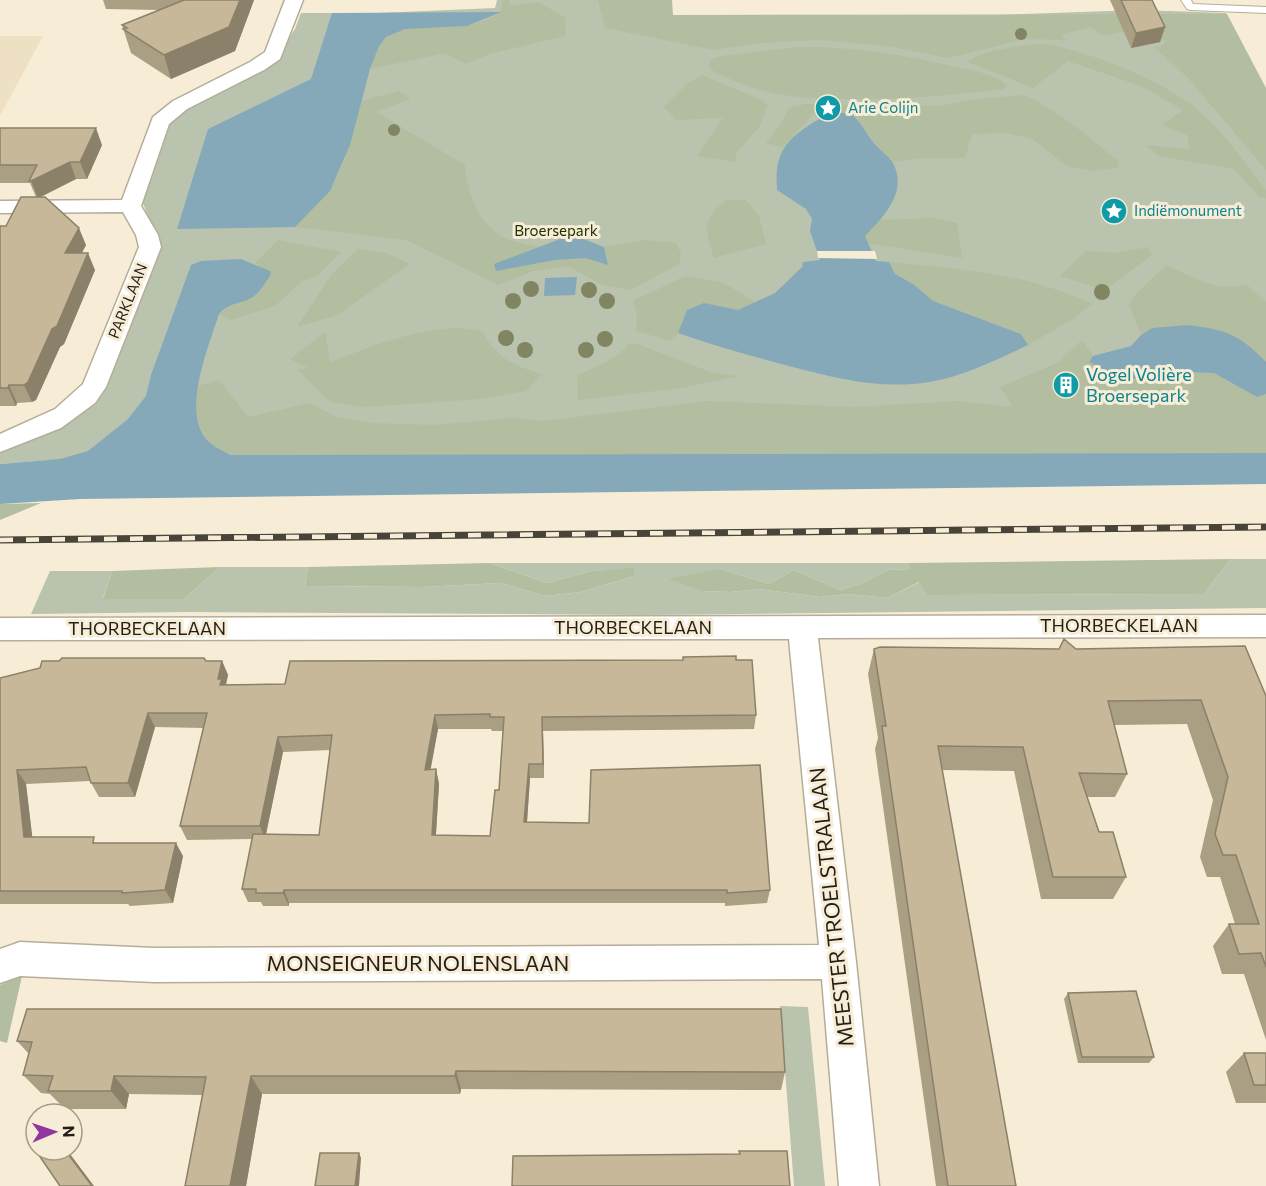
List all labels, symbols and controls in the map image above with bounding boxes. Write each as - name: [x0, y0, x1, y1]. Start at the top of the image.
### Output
- place icon: Arie Colijn: [813, 93, 843, 123]
- place label: Arie Colijn: [848, 98, 918, 116]
- place icon: Indiëmonument: [1099, 196, 1129, 226]
- place label: Indiëmonument: [1134, 201, 1242, 219]
- park label: Broersepark: [514, 221, 598, 239]
- street label: PARKLAAN: [104, 260, 150, 341]
- place label: Vogel Volière Broersepark: [1086, 363, 1192, 406]
- building icon: Vogel Volière Broersepark: [1051, 370, 1081, 400]
- street label: THORBECKELAAN: [1040, 614, 1198, 636]
- street label: THORBECKELAAN: [554, 616, 712, 638]
- street label: THORBECKELAAN: [68, 617, 226, 639]
- street label: MEESTER TROELSTRALAAN: [803, 766, 858, 1048]
- street label: MONSEIGNEUR NOLENSLAAN: [267, 950, 569, 975]
- north arrow: [24, 1102, 84, 1162]
- text: N: [60, 1125, 79, 1138]

